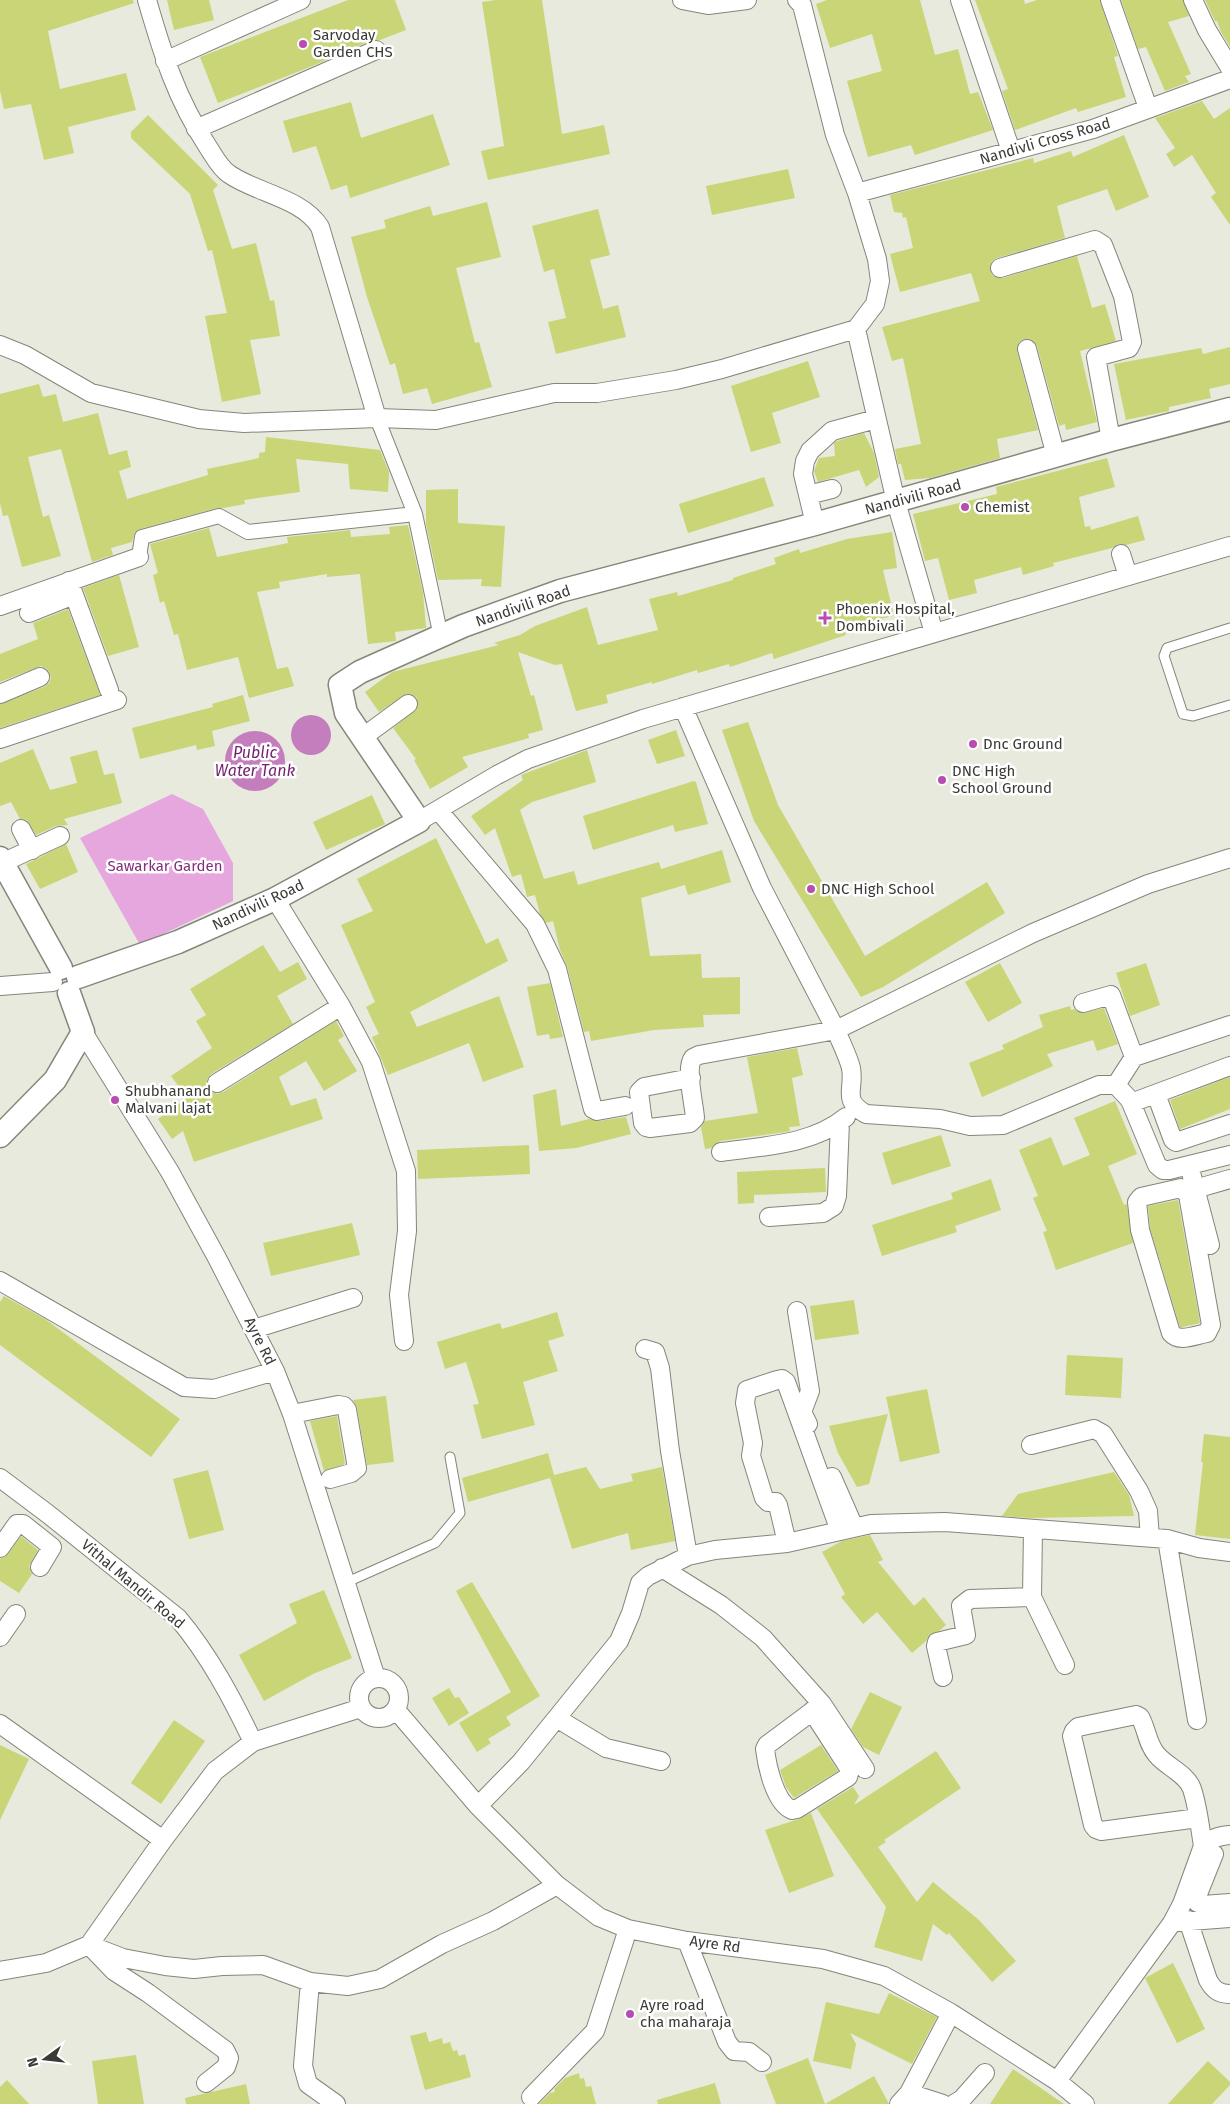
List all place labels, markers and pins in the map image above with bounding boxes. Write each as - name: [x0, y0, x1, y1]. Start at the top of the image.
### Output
- place label: Sarvoday Garden CHS: [313, 26, 393, 61]
- marker: Sarvoday Garden CHS: [297, 38, 309, 50]
- place label: Chemist: [975, 498, 1030, 516]
- marker: Chemist: [959, 501, 971, 513]
- place label: Phoenix Hospital, Dombivali: [836, 600, 955, 635]
- marker: Phoenix Hospital, Dombivali: [818, 611, 832, 625]
- place label: Dnc Ground: [983, 735, 1063, 753]
- marker: Dnc Ground: [967, 738, 979, 750]
- place label: DNC High School Ground: [952, 762, 1052, 797]
- marker: DNC High School Ground: [936, 774, 948, 786]
- place label: DNC High School: [821, 880, 935, 898]
- marker: DNC High School: [805, 883, 817, 895]
- place label: Shubhanand Malvani lajat: [125, 1082, 212, 1117]
- marker: Shubhanand Malvani lajat: [109, 1094, 121, 1106]
- place label: Ayre road cha maharaja: [640, 1996, 732, 2031]
- marker: Ayre road cha maharaja: [624, 2008, 636, 2020]

